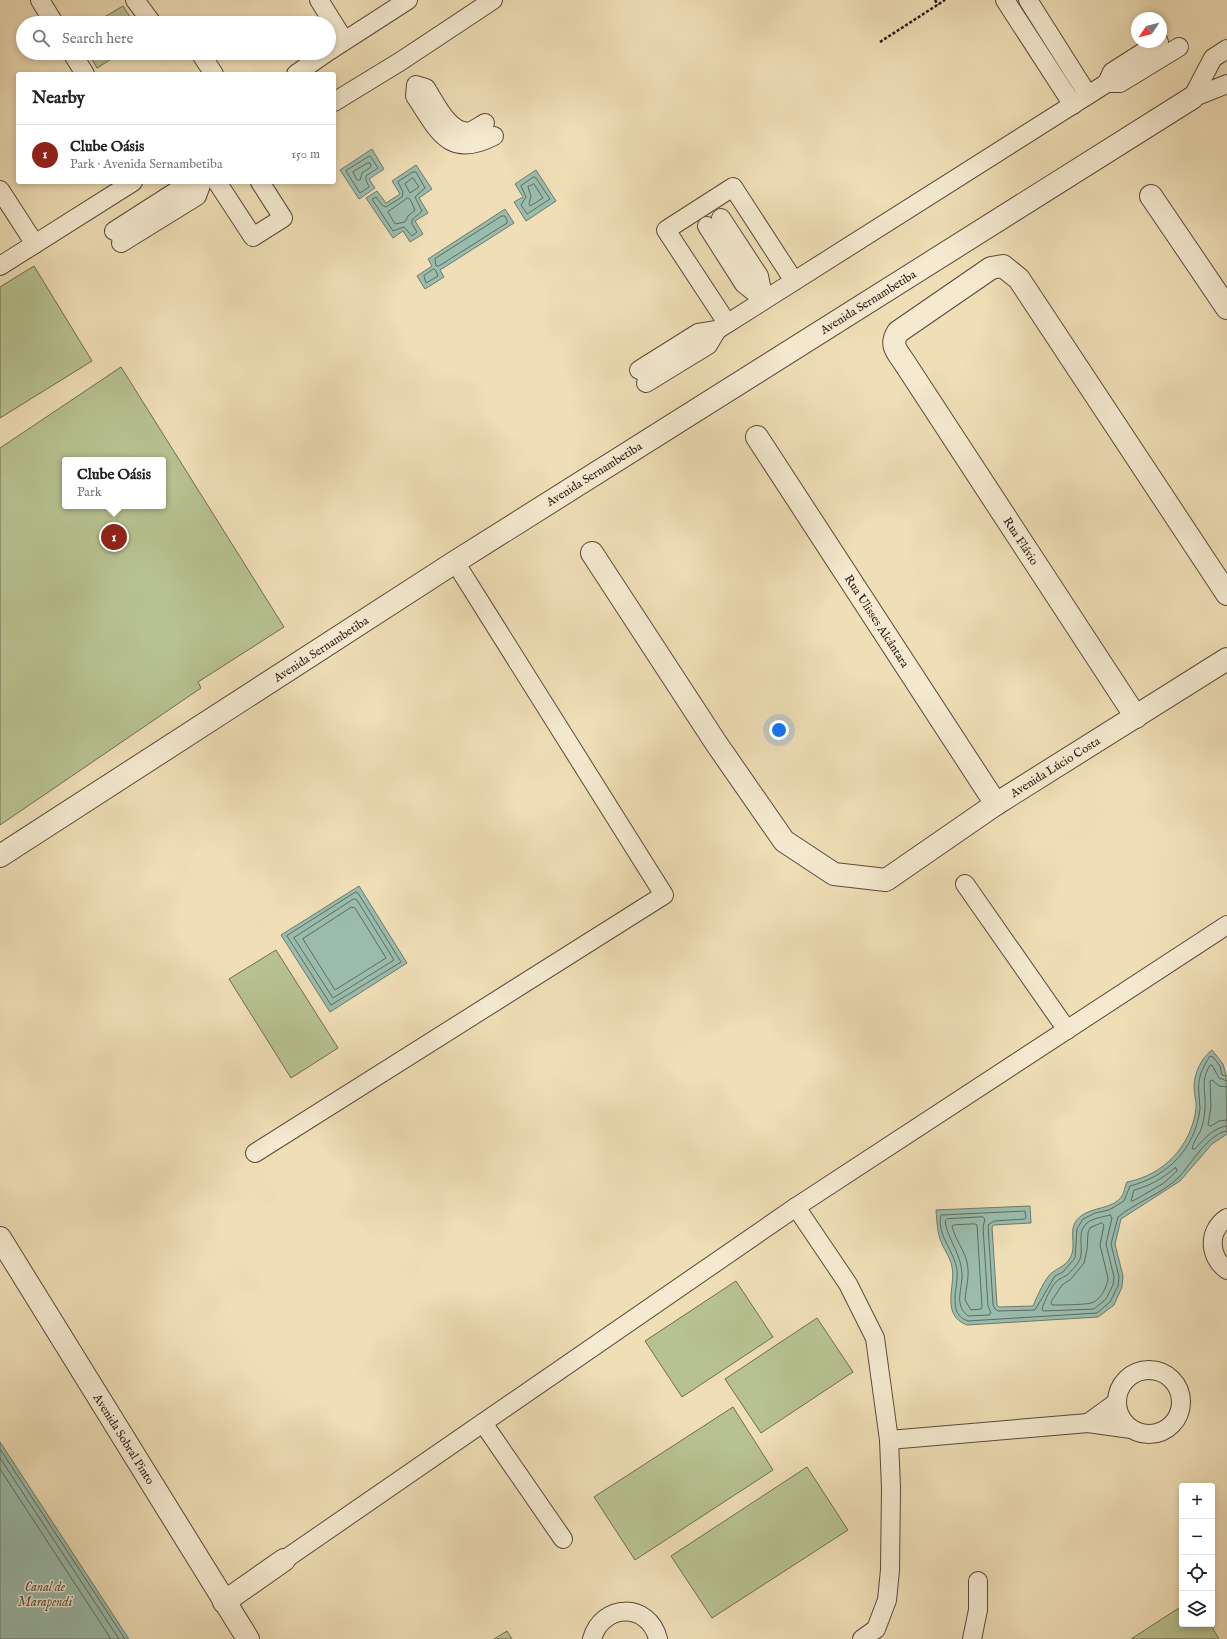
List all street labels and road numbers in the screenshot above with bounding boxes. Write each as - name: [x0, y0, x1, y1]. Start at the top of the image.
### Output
- street label: Avenida Sernambetiba: [817, 266, 920, 338]
- street label: Avenida Sernambetiba: [543, 438, 646, 510]
- street label: Rua Flávio: [1000, 515, 1042, 568]
- street label: Rua Ulisses Alcântara: [841, 572, 913, 671]
- street label: Avenida Sernambetiba: [270, 613, 372, 686]
- street label: Avenida Lúcio Costa: [1007, 733, 1104, 802]
- street label: Avenida Sobral Pinto: [89, 1390, 158, 1488]

